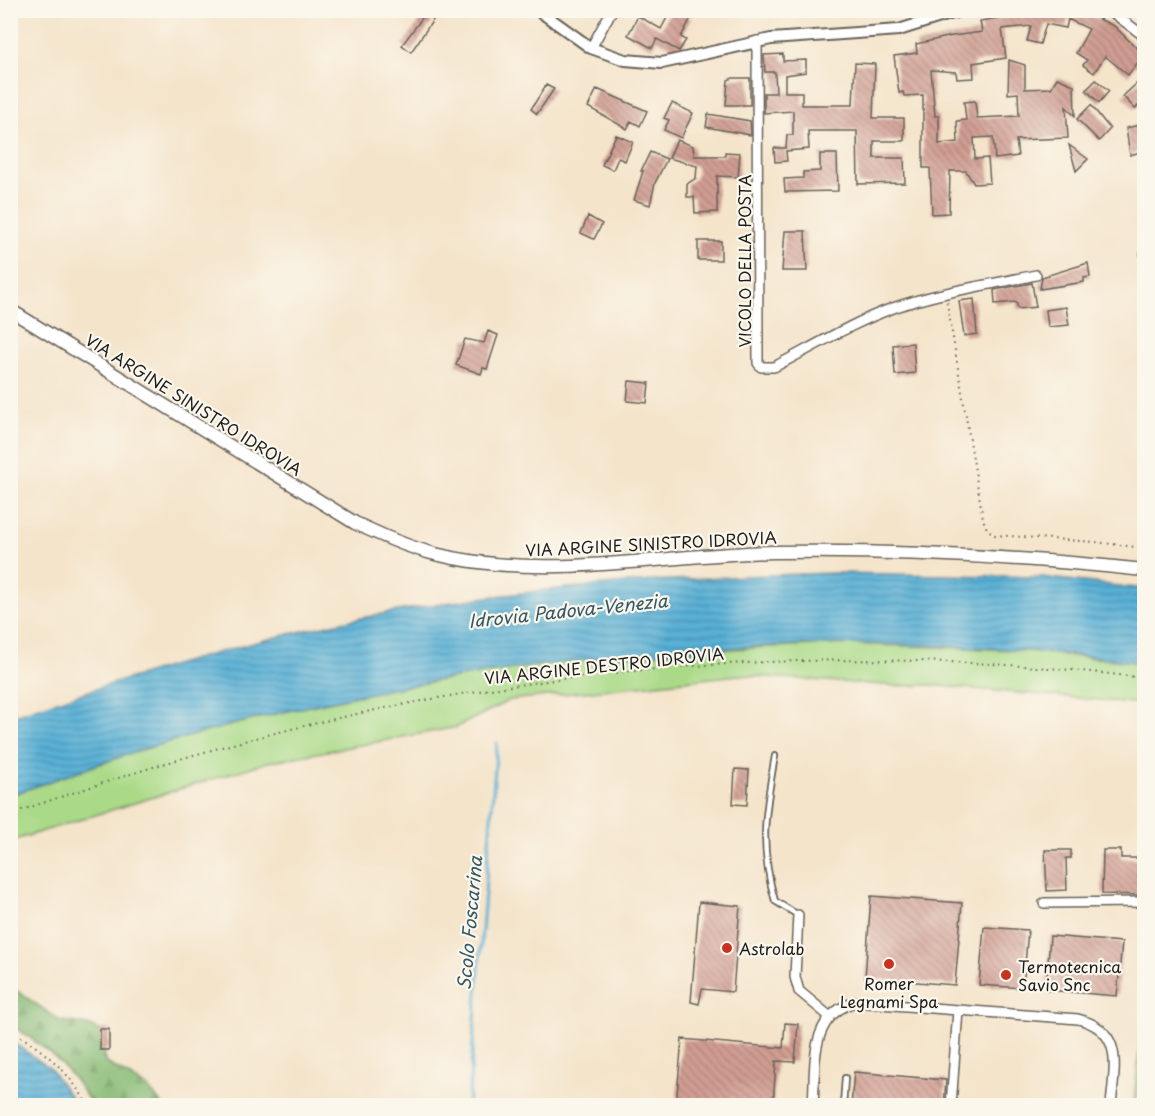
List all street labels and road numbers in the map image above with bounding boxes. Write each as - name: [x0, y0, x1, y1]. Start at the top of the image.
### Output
- street label: VICOLO DELLA POSTA: [732, 174, 756, 348]
- street label: VIA ARGINE SINISTRO IDROVIA: [81, 327, 307, 481]
- street label: VIA ARGINE SINISTRO IDROVIA: [525, 524, 777, 562]
- street label: VIA ARGINE DESTRO IDROVIA: [483, 640, 725, 690]

